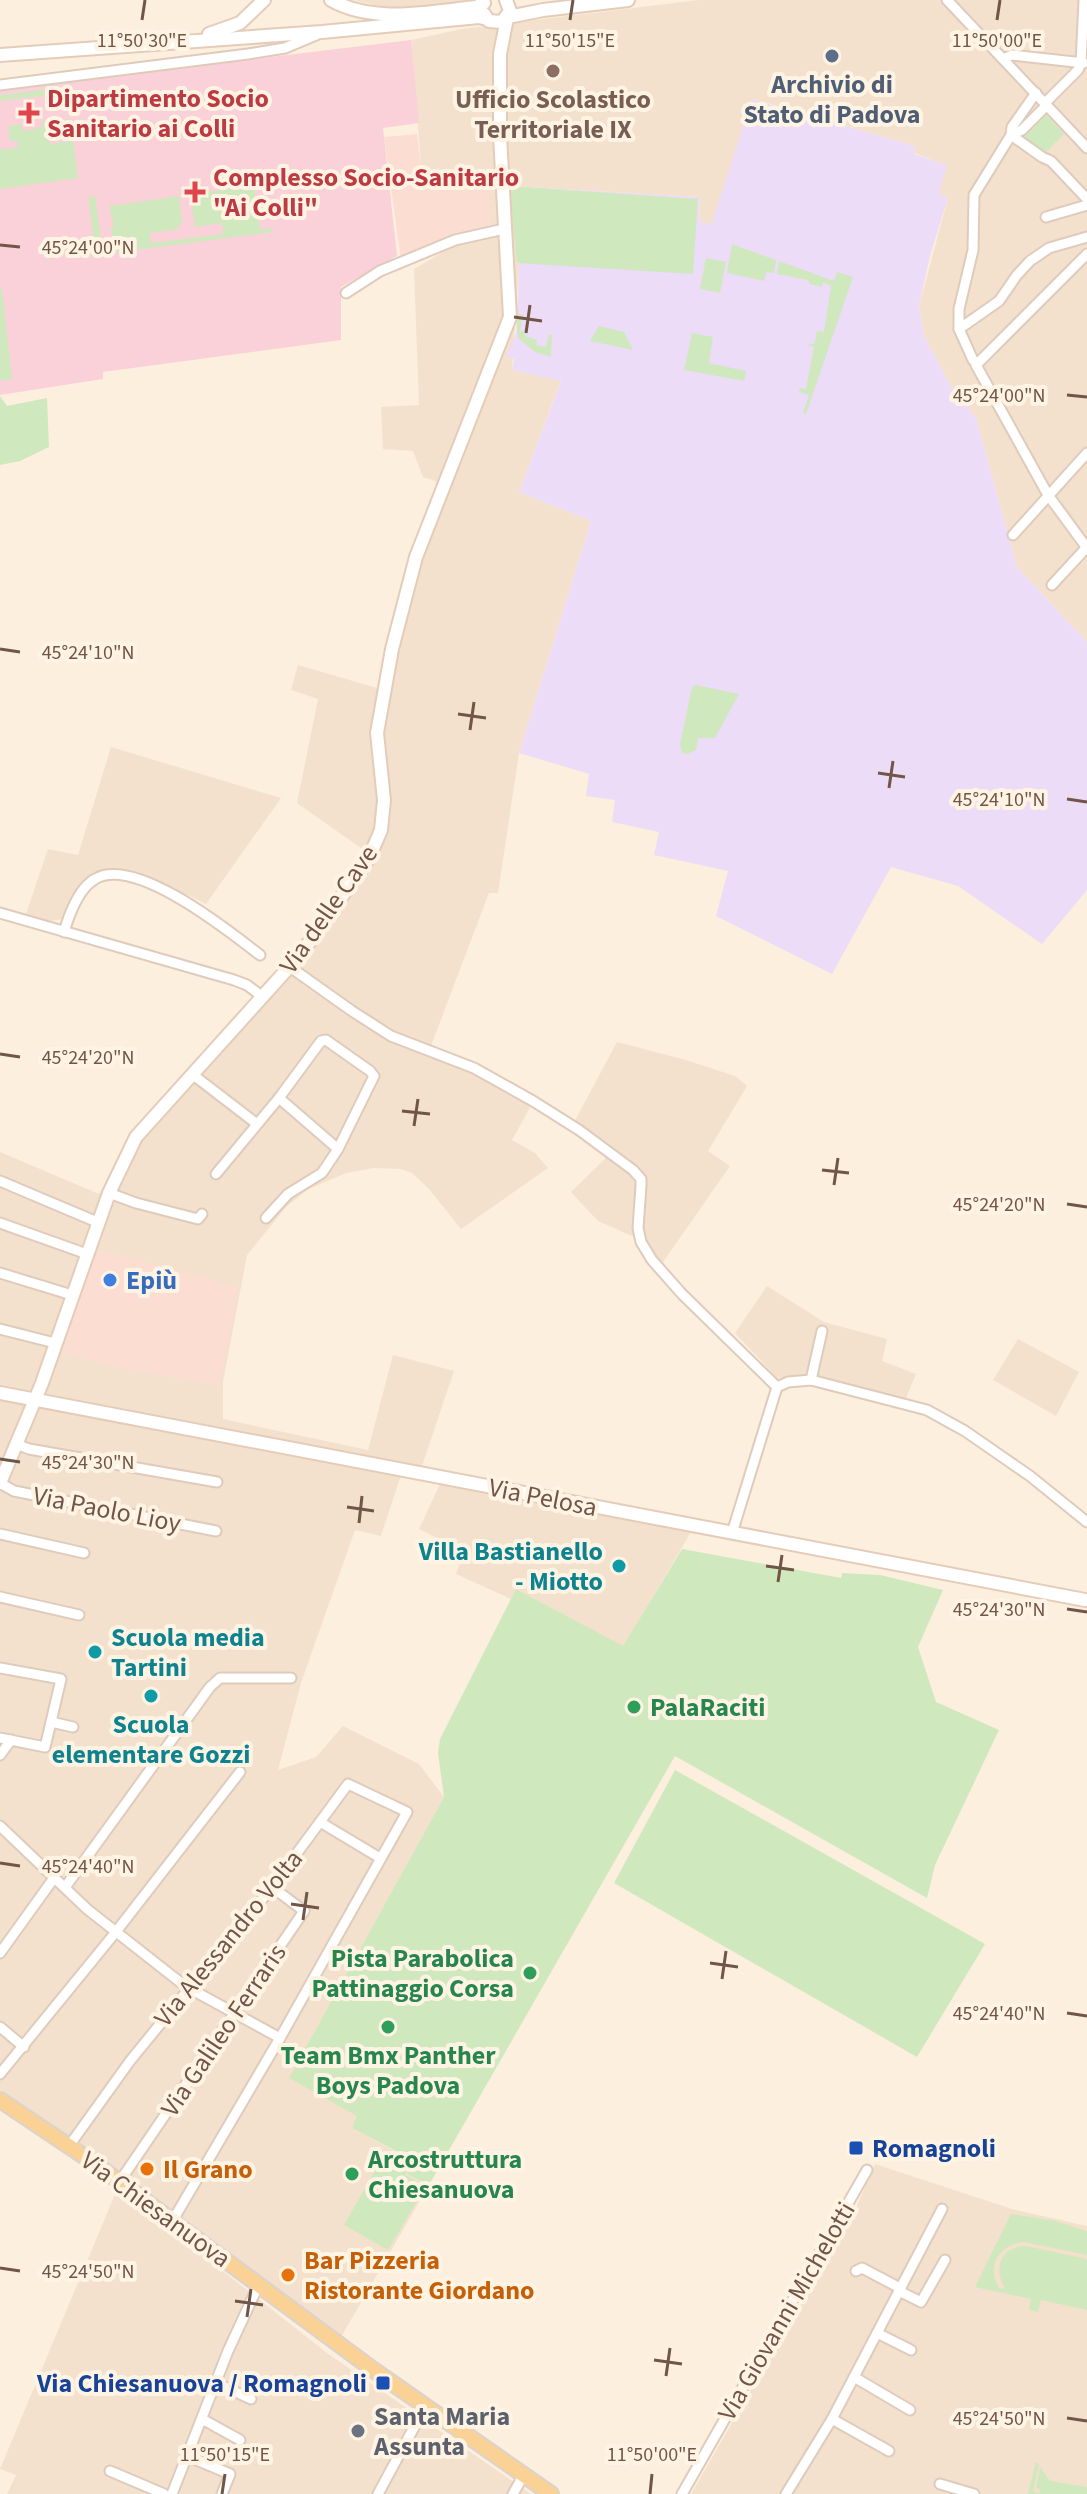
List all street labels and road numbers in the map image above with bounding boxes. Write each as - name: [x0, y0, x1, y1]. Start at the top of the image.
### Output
- street label: Via delle Cave: [270, 837, 386, 981]
- street label: Via Pelosa: [486, 1469, 600, 1526]
- street label: Via Paolo Lioy: [30, 1477, 184, 1542]
- street label: Via Alessandro Volta: [145, 1842, 311, 2035]
- street label: Via Galileo Ferraris: [152, 1936, 295, 2124]
- street label: Via Chiesanuova: [73, 2142, 238, 2277]
- street label: Via Giovanni Michelotti: [709, 2195, 864, 2428]

